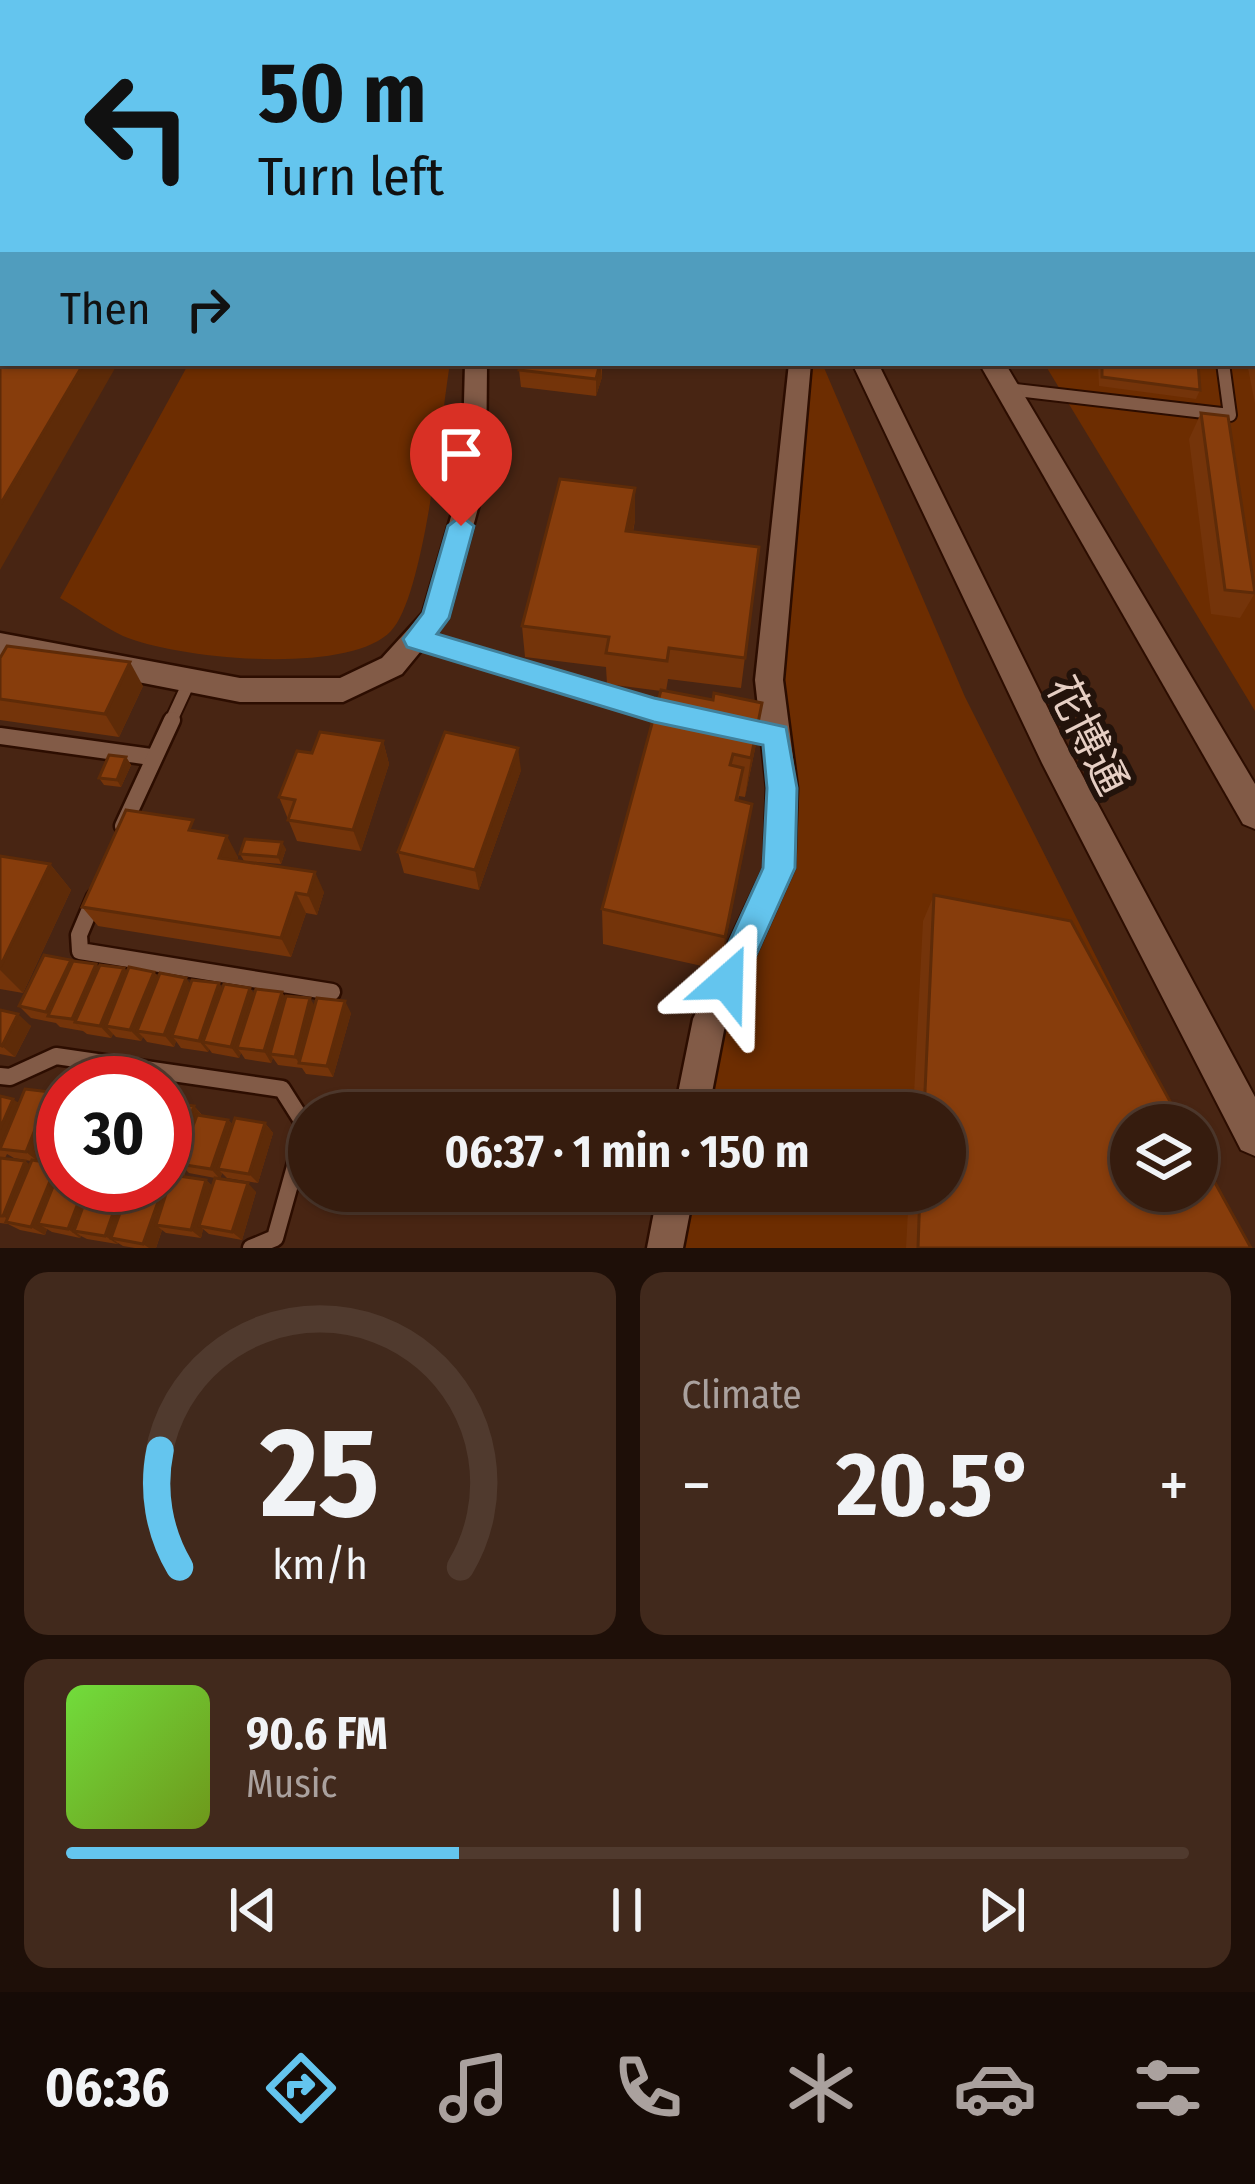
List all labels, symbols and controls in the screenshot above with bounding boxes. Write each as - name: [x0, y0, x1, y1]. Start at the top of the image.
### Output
- text: 50 m: [258, 43, 427, 144]
- icon: left: [60, 48, 216, 204]
- text: Turn left: [258, 145, 444, 209]
- icon: right: [175, 276, 241, 342]
- text: Then: [60, 282, 151, 336]
- pin: [410, 403, 512, 526]
- icon: arrive: [428, 421, 494, 487]
- street label: 花博通: [1036, 668, 1138, 803]
- position arrow: [664, 919, 790, 1045]
- speed limit sign: 30: [36, 1056, 192, 1212]
- map controls: [1110, 1104, 1218, 1212]
- button: layers: [1110, 1104, 1218, 1212]
- text: 06:37 · 1 min · 150 m: [445, 1125, 809, 1179]
- text: Climate: [682, 1372, 802, 1418]
- text: 25: [259, 1399, 379, 1549]
- text: 20.5°: [836, 1431, 1034, 1539]
- text: −: [682, 1446, 711, 1525]
- text: +: [1159, 1446, 1189, 1525]
- text: km/h: [272, 1538, 368, 1589]
- text: 90.6 FM: [246, 1707, 388, 1761]
- text: Music: [246, 1761, 337, 1807]
- icon: previous: [220, 1877, 286, 1943]
- icon: pause: [594, 1877, 660, 1943]
- icon: next: [969, 1877, 1035, 1943]
- icon: directions: [259, 2046, 343, 2130]
- icon: music: [432, 2046, 516, 2130]
- icon: phone: [606, 2046, 690, 2130]
- icon: climate: [779, 2046, 863, 2130]
- icon: car: [953, 2046, 1037, 2130]
- icon: filters: [1126, 2046, 1210, 2130]
- text: 06:36: [45, 2056, 169, 2120]

